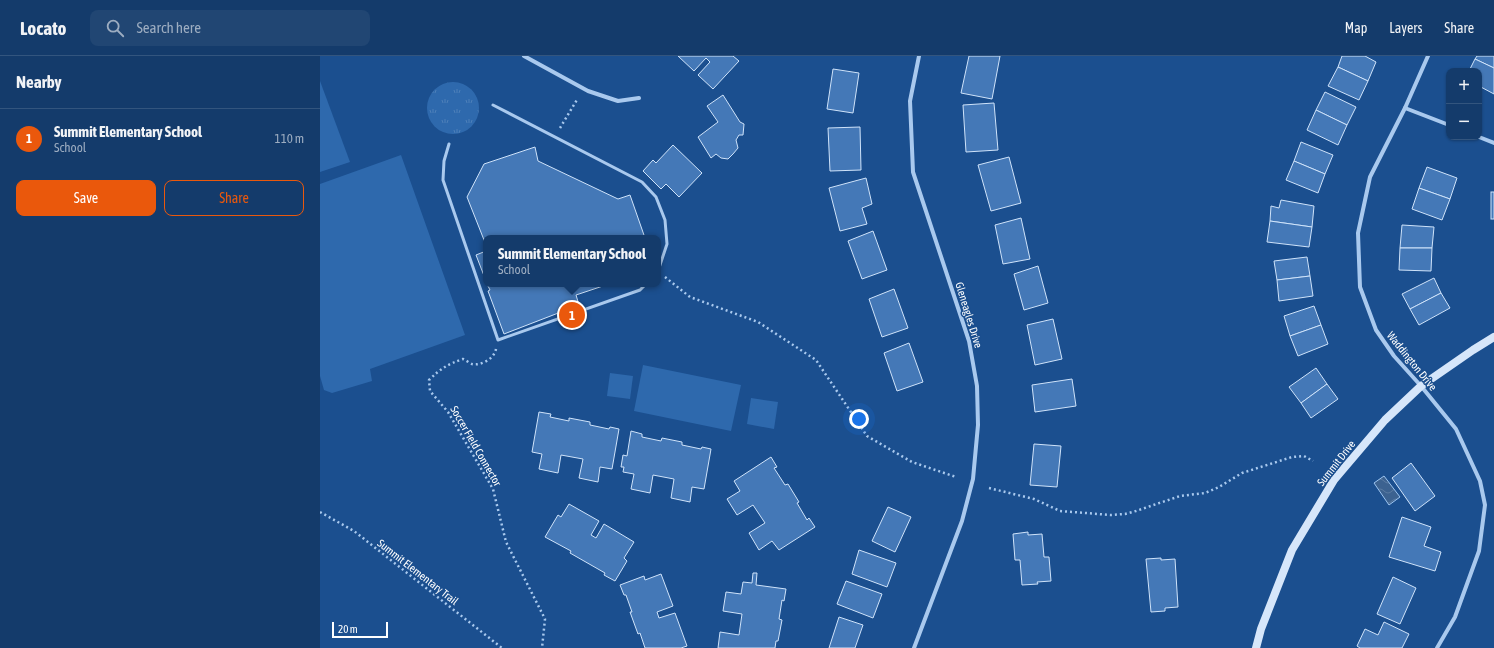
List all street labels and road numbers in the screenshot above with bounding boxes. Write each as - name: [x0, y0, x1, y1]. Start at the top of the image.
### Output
- street label: Gleneagles Drive: [953, 281, 985, 349]
- street label: Waddington Drive: [1385, 329, 1439, 393]
- street label: Soccer Field Connector: [448, 404, 504, 489]
- street label: Summit Drive: [1315, 438, 1357, 488]
- street label: Summit Elementary Trail: [375, 537, 461, 607]

